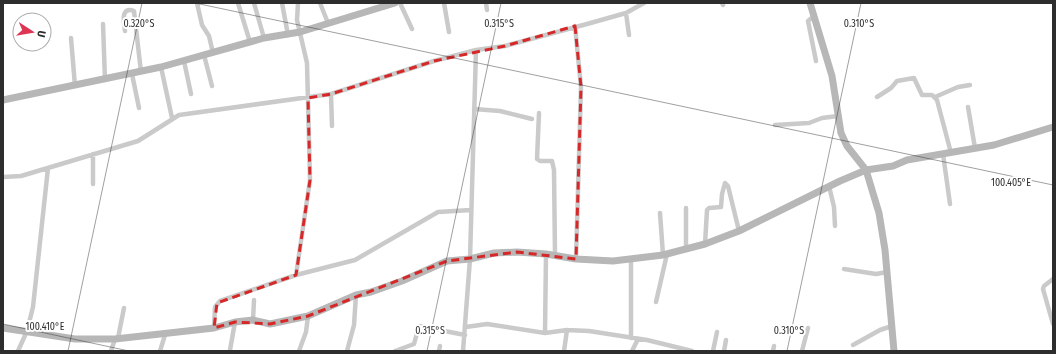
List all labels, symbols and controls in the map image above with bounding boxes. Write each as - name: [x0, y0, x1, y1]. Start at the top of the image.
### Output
- north arrow: [12, 12, 52, 52]
- text: 0.320°S: [123, 18, 155, 30]
- text: 0.315°S: [484, 18, 514, 30]
- text: 0.310°S: [844, 18, 874, 30]
- text: U: [34, 29, 48, 38]
- text: 100.405°E: [991, 177, 1031, 189]
- text: 100.410°E: [26, 321, 65, 333]
- text: 0.315°S: [415, 325, 445, 337]
- text: 0.310°S: [774, 325, 804, 337]

